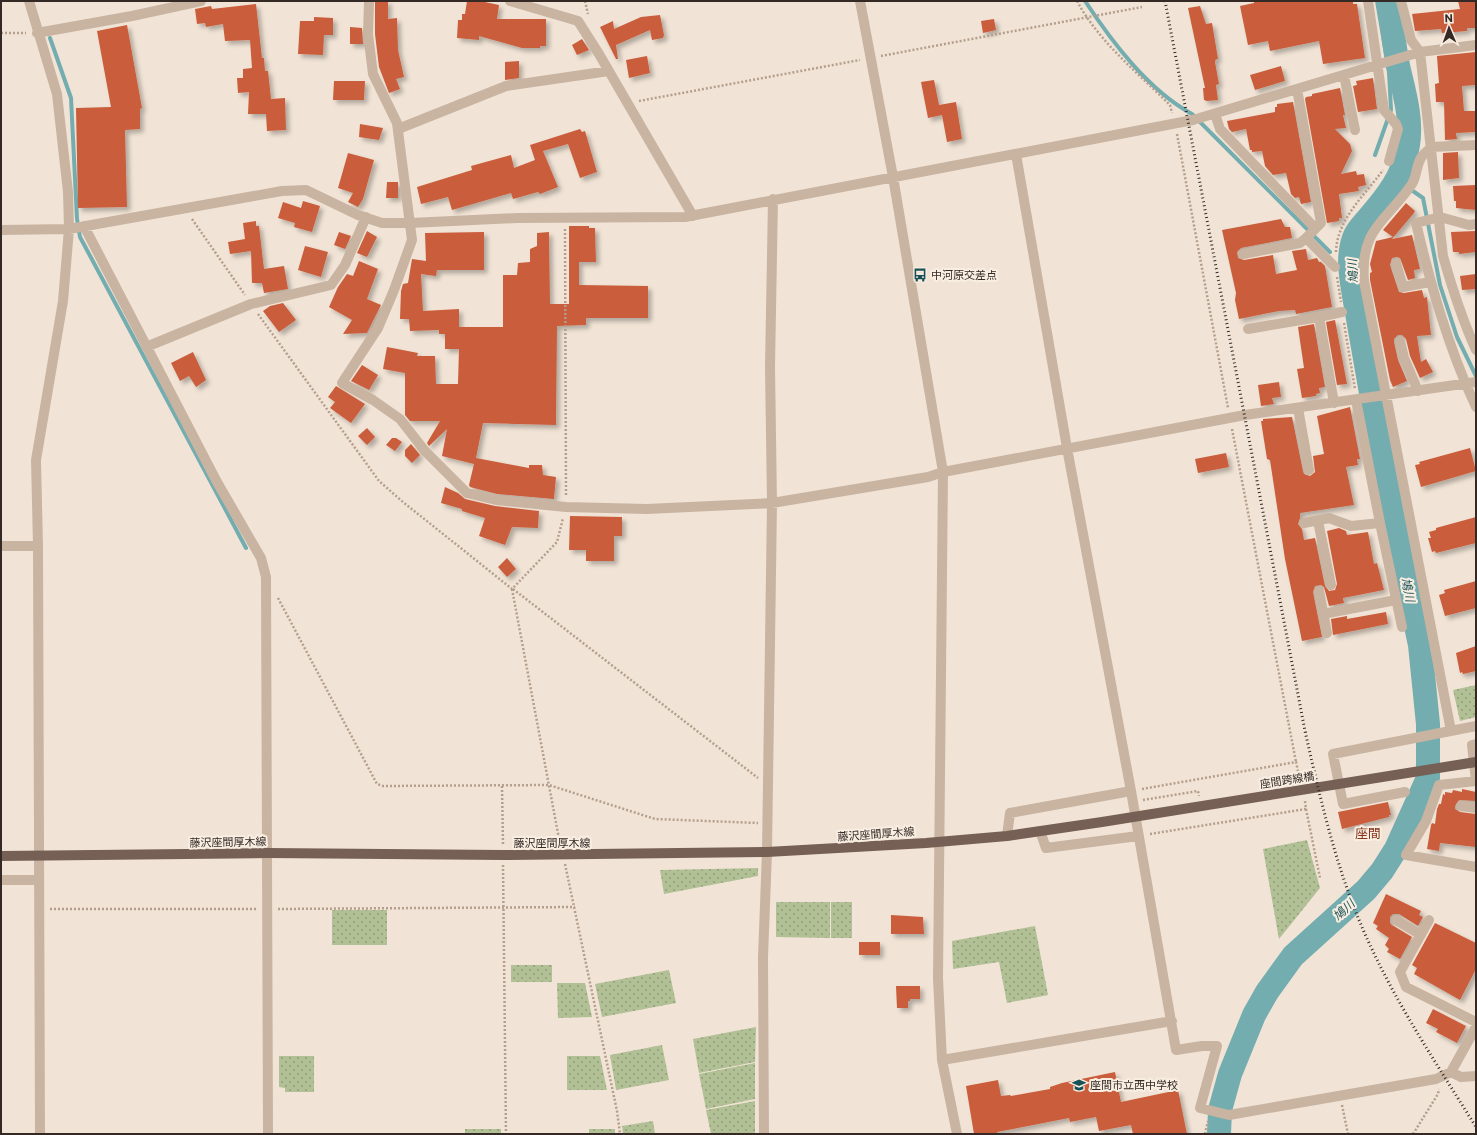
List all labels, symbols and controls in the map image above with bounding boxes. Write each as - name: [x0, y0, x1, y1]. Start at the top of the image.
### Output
- north arrow: [1429, 8, 1469, 48]
- text: N: [1444, 11, 1453, 24]
- water label: 鳩川: [1344, 257, 1360, 284]
- bus stop icon: 中河原交差点: [912, 267, 928, 283]
- place label: 中河原交差点: [931, 268, 997, 281]
- water label: 鳩川: [1400, 577, 1419, 605]
- street label: 座間跨線橋: [1259, 769, 1315, 790]
- street label: 藤沢座間厚木線: [837, 824, 915, 843]
- district label: 座間: [1355, 825, 1381, 841]
- street label: 藤沢座間厚木線: [189, 834, 267, 849]
- street label: 藤沢座間厚木線: [514, 836, 591, 849]
- water label: 鳩川: [1330, 895, 1358, 923]
- school or university icon: 座間市立西中学校: [1071, 1077, 1087, 1093]
- place label: 座間市立西中学校: [1090, 1078, 1178, 1091]

